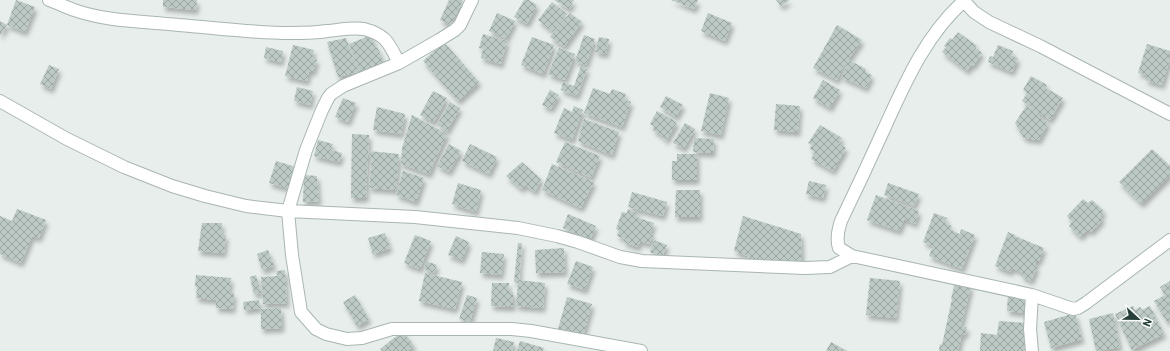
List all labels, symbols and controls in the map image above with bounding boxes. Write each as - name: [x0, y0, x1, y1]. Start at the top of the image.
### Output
- north arrow: [1118, 299, 1158, 339]
- text: N: [1140, 317, 1155, 329]

